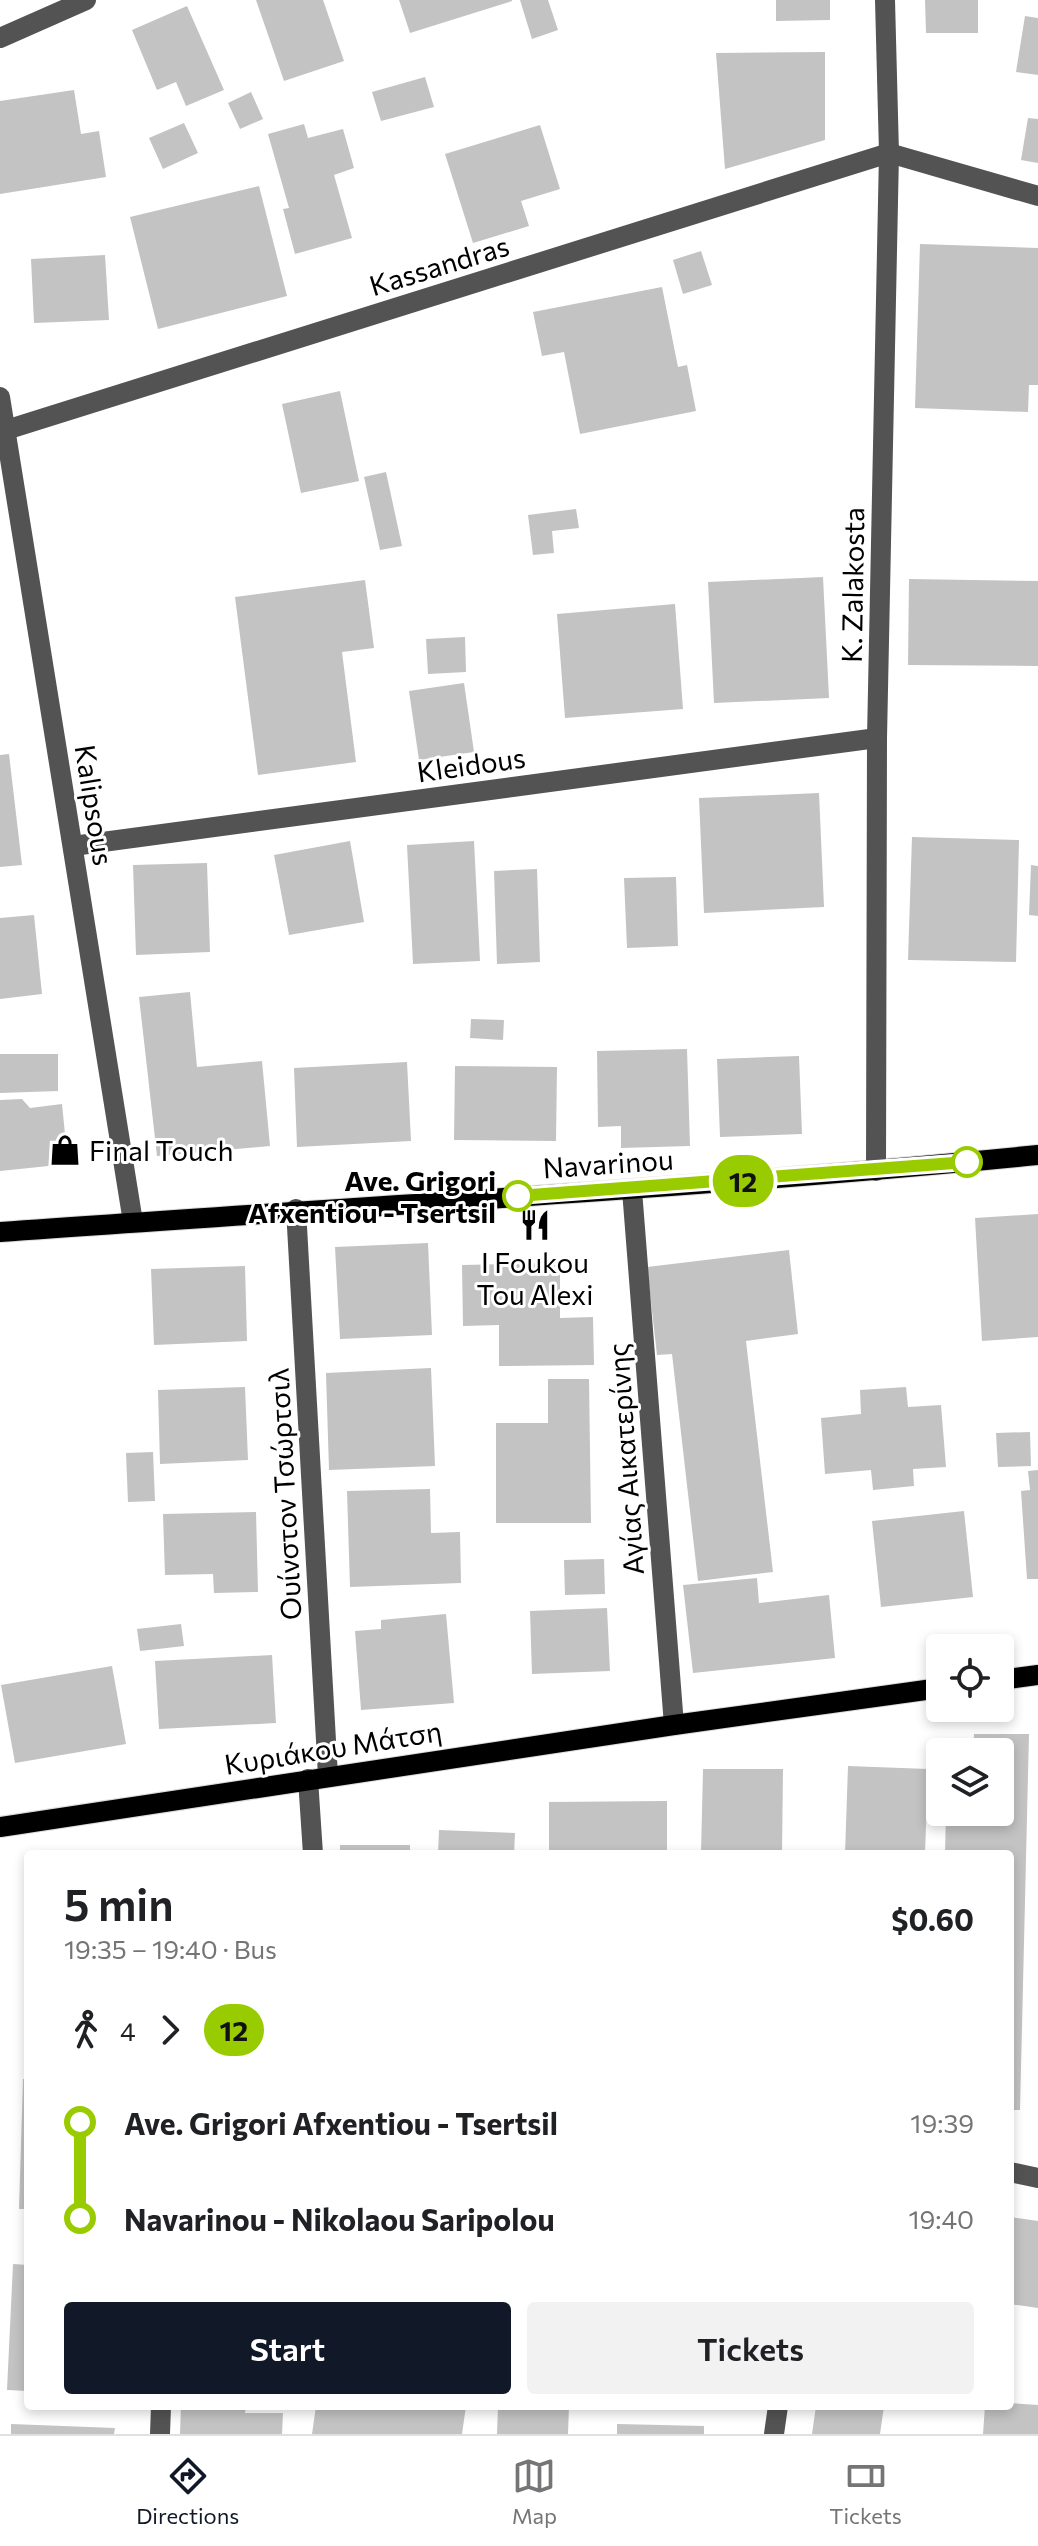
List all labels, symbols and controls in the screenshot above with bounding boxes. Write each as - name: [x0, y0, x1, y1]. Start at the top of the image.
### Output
- street label: Kassandras: [365, 228, 513, 302]
- street label: K. Zalakosta: [834, 507, 870, 663]
- street label: Kleidous: [415, 740, 527, 788]
- street label: Kalipsous: [69, 742, 121, 868]
- shop icon: Final Touch: [48, 1133, 82, 1167]
- place label: Final Touch: [89, 1133, 233, 1167]
- street label: Navarinou: [541, 1141, 675, 1185]
- unlabelled marker: [952, 1147, 982, 1177]
- line badge: 12: [707, 1155, 779, 1207]
- place label: Ave. Grigori Afxentiou - Tsertsil: [248, 1163, 496, 1229]
- text: 12: [729, 1164, 757, 1198]
- marker: Ave. Grigori Afxentiou - Tsertsil: [503, 1181, 533, 1211]
- restaurant icon: I Foukou Tou Alexi: [518, 1208, 552, 1242]
- place label: I Foukou Tou Alexi: [477, 1245, 593, 1311]
- street label: Αγίας Αικατερίνης: [600, 1342, 650, 1576]
- street label: Ουίνστον Τσώρτσιλ: [260, 1367, 308, 1621]
- map controls: [926, 1634, 1014, 1826]
- button: locate: [926, 1634, 1014, 1722]
- street label: Κυριάκου Μάτση: [222, 1713, 444, 1781]
- button: layers: [926, 1738, 1014, 1826]
- text: 5 min: [64, 1876, 174, 1930]
- text: $0.60: [891, 1900, 974, 1937]
- text: 19:35 – 19:40 · Bus: [64, 1933, 277, 1964]
- icon: walk: [64, 2008, 108, 2052]
- icon: forward: [148, 2008, 192, 2052]
- text: 12: [220, 2013, 248, 2047]
- text: 4: [120, 2015, 136, 2046]
- text: Ave. Grigori Afxentiou - Tsertsil: [124, 2104, 558, 2141]
- text: 19:39: [910, 2107, 974, 2138]
- text: Navarinou - Nikolaou Saripolou: [124, 2200, 555, 2237]
- text: 19:40: [908, 2203, 974, 2234]
- button: Start: [64, 2302, 511, 2394]
- button: Tickets: [527, 2302, 974, 2394]
- tab: Directions: [136, 2454, 239, 2529]
- tab: Map: [512, 2454, 557, 2529]
- tab: Tickets: [829, 2454, 902, 2529]

